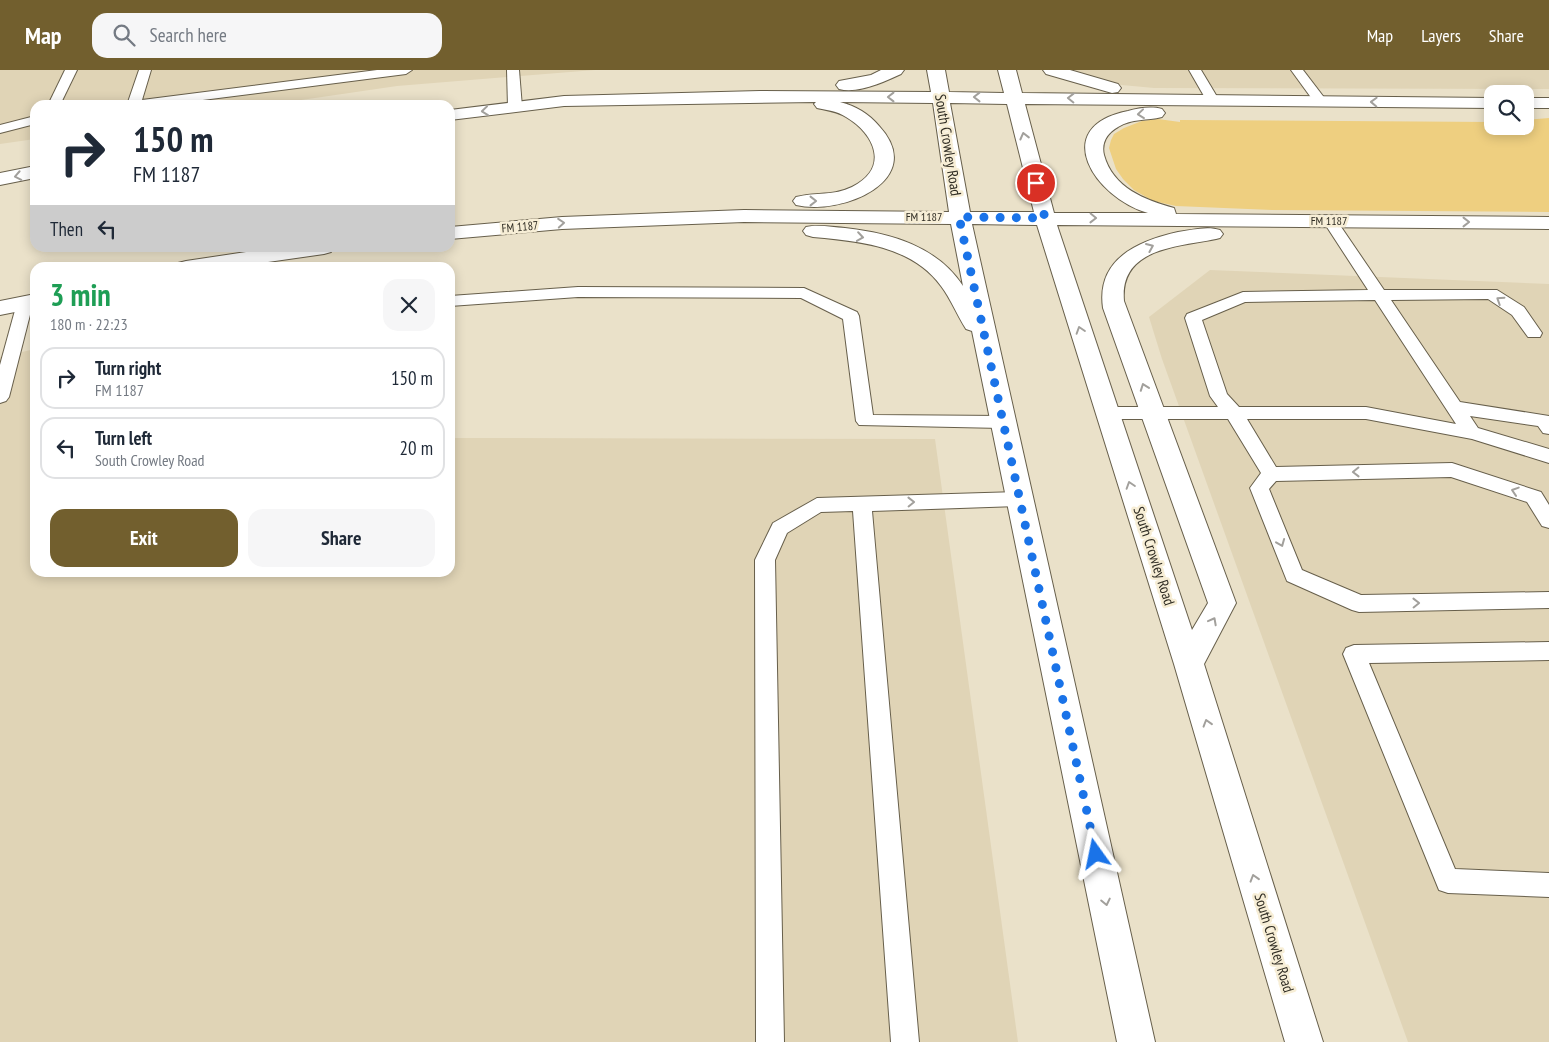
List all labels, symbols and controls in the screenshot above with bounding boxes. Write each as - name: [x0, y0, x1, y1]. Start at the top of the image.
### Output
- search box: [92, 13, 442, 58]
- text: Map: [25, 20, 62, 51]
- icon: search: [110, 21, 138, 49]
- text: Search here: [150, 23, 227, 47]
- text: Map: [1367, 24, 1393, 47]
- text: Layers: [1421, 24, 1461, 47]
- text: Share: [1489, 24, 1524, 47]
- map controls: [1484, 85, 1534, 135]
- button: search: [1484, 85, 1534, 135]
- one-way arrow: [887, 92, 895, 102]
- one-way arrow: [973, 92, 981, 102]
- street label: South Crowley Road: [931, 93, 966, 197]
- one-way arrow: [1067, 93, 1075, 103]
- one-way arrow: [1370, 96, 1378, 107]
- one-way arrow: [480, 105, 488, 116]
- one-way arrow: [1137, 108, 1145, 119]
- text: 150 m: [133, 116, 214, 162]
- icon: right: [50, 120, 115, 185]
- one-way arrow: [1020, 133, 1030, 141]
- text: FM 1187: [133, 160, 200, 188]
- pin: [1015, 162, 1057, 204]
- icon: arrive: [1022, 169, 1050, 197]
- one-way arrow: [13, 170, 22, 180]
- one-way arrow: [810, 196, 817, 206]
- street label: FM 1187: [906, 209, 942, 224]
- one-way arrow: [1090, 213, 1098, 223]
- street label: FM 1187: [1311, 213, 1347, 228]
- icon: left: [93, 215, 121, 243]
- text: Then: [50, 217, 83, 241]
- street label: FM 1187: [501, 217, 539, 236]
- one-way arrow: [1462, 217, 1470, 227]
- one-way arrow: [557, 218, 565, 229]
- one-way arrow: [856, 231, 864, 242]
- one-way arrow: [1145, 243, 1154, 254]
- text: 3 min: [50, 275, 111, 314]
- button: close: [383, 279, 435, 331]
- one-way arrow: [1497, 296, 1506, 306]
- text: 180 m · 22:23: [50, 314, 128, 334]
- one-way arrow: [1076, 326, 1086, 335]
- text: Turn right: [95, 356, 161, 380]
- icon: right: [52, 364, 80, 392]
- text: 150 m: [391, 366, 433, 390]
- text: FM 1187: [95, 380, 144, 400]
- one-way arrow: [1140, 383, 1150, 392]
- text: Turn left: [95, 426, 152, 450]
- icon: left: [52, 434, 80, 462]
- text: 20 m: [400, 436, 433, 460]
- text: South Crowley Road: [95, 450, 205, 470]
- one-way arrow: [1351, 467, 1359, 477]
- one-way arrow: [1126, 481, 1136, 489]
- one-way arrow: [1511, 487, 1519, 497]
- one-way arrow: [908, 497, 915, 507]
- street label: South Crowley Road: [1130, 504, 1179, 608]
- button: Exit: [50, 509, 238, 567]
- button: Share: [248, 509, 435, 567]
- one-way arrow: [1275, 538, 1286, 547]
- one-way arrow: [1412, 598, 1420, 608]
- one-way arrow: [1206, 617, 1216, 626]
- one-way arrow: [1203, 719, 1213, 727]
- position arrow: [1069, 827, 1121, 879]
- one-way arrow: [1249, 875, 1259, 883]
- street label: South Crowley Road: [1250, 891, 1299, 995]
- one-way arrow: [1100, 897, 1110, 906]

